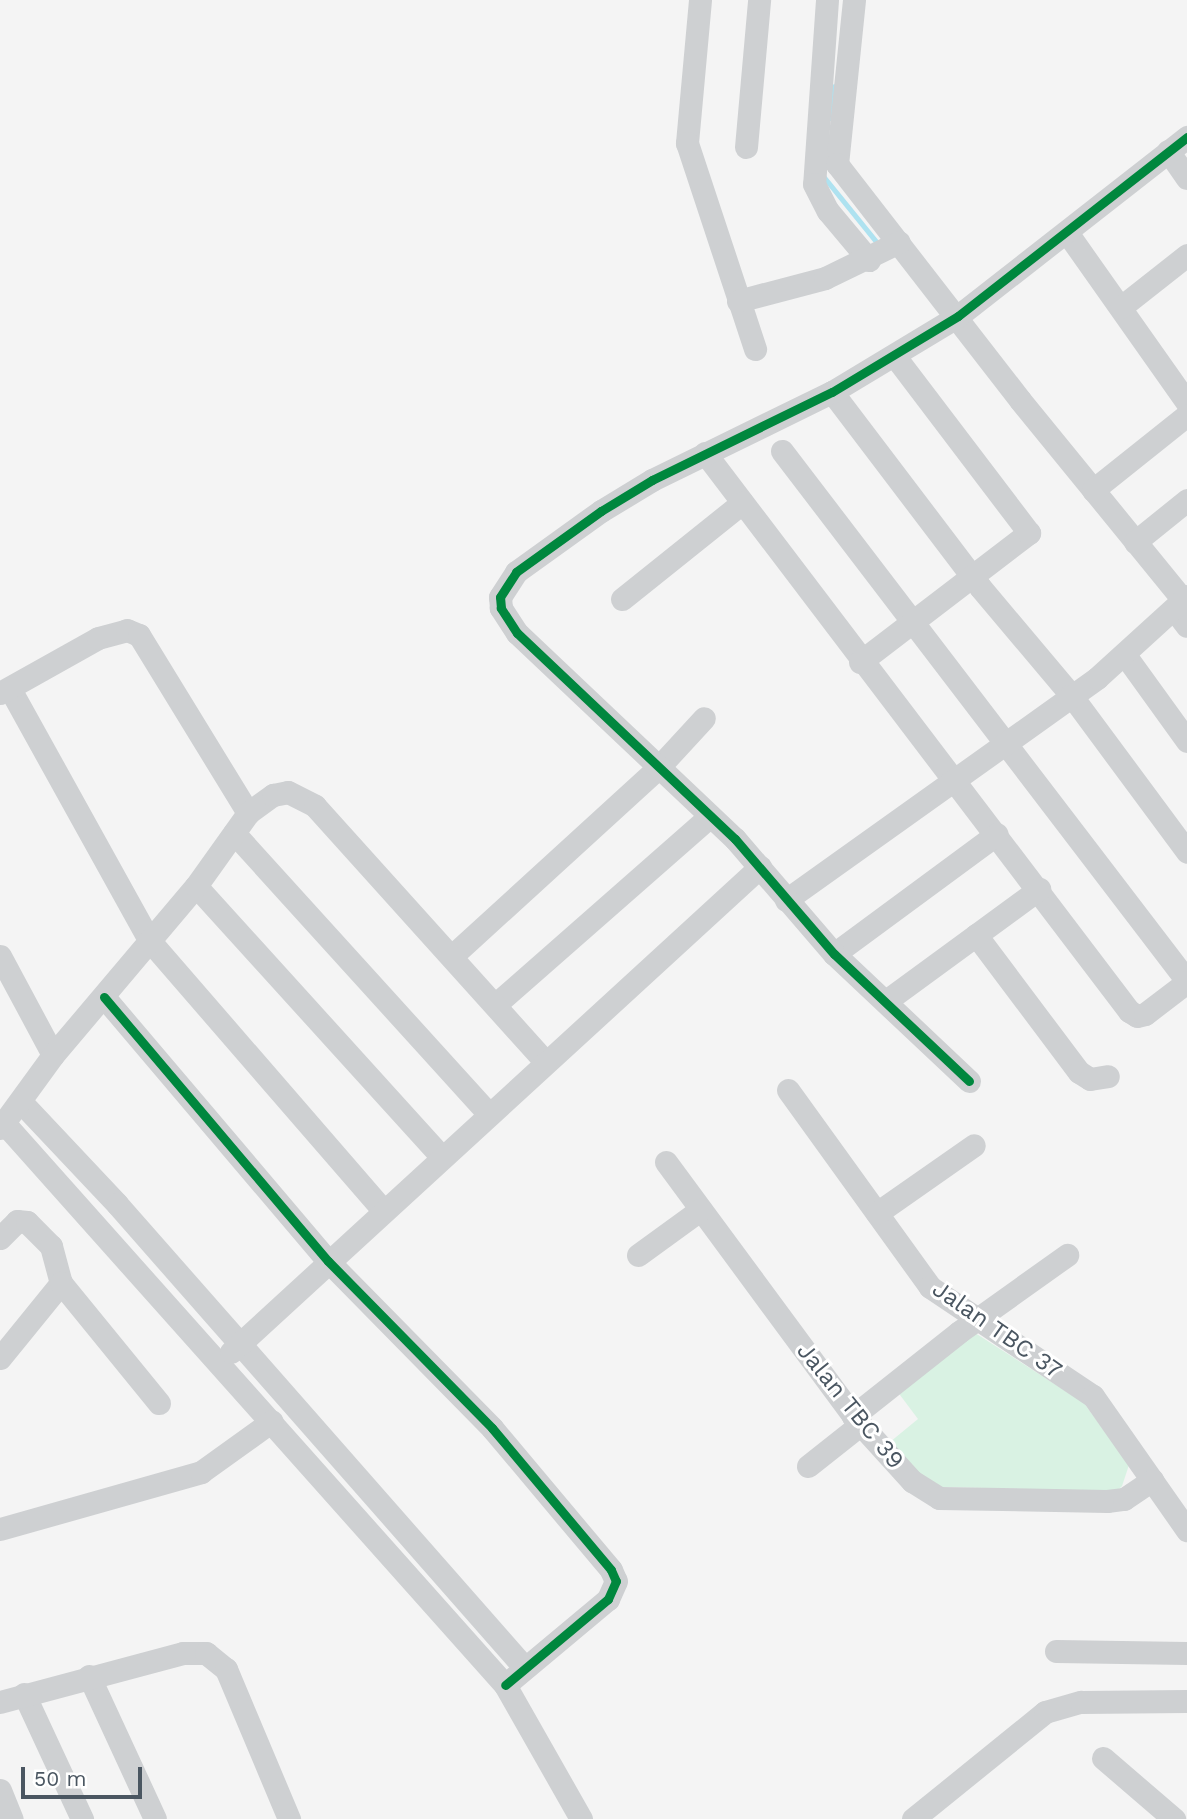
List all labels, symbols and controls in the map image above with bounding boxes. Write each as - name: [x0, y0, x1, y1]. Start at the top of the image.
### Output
- street label: Jalan TBC 37: [926, 1275, 1068, 1385]
- street label: Jalan TBC 39: [790, 1337, 910, 1475]
- scale bar: [24, 1752, 145, 1796]
- text: 50 m: [34, 1766, 86, 1791]

